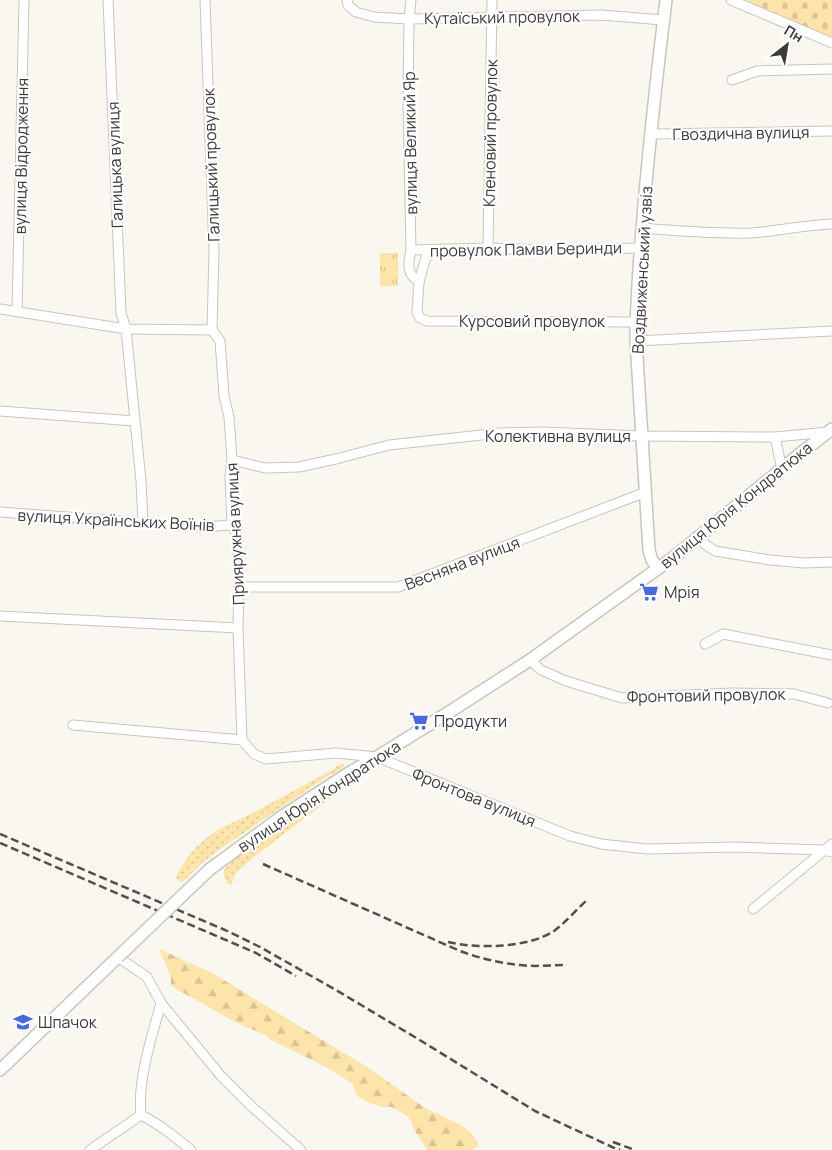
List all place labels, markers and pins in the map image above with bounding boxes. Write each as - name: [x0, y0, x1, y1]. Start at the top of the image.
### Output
- supermarket icon: Мрія: [638, 581, 660, 603]
- place label: Мрія: [664, 581, 700, 603]
- supermarket icon: Продукти: [408, 710, 430, 732]
- place label: Продукти: [434, 710, 507, 732]
- school or university icon: Шпачок: [12, 1011, 34, 1033]
- place label: Шпачок: [38, 1011, 98, 1033]

